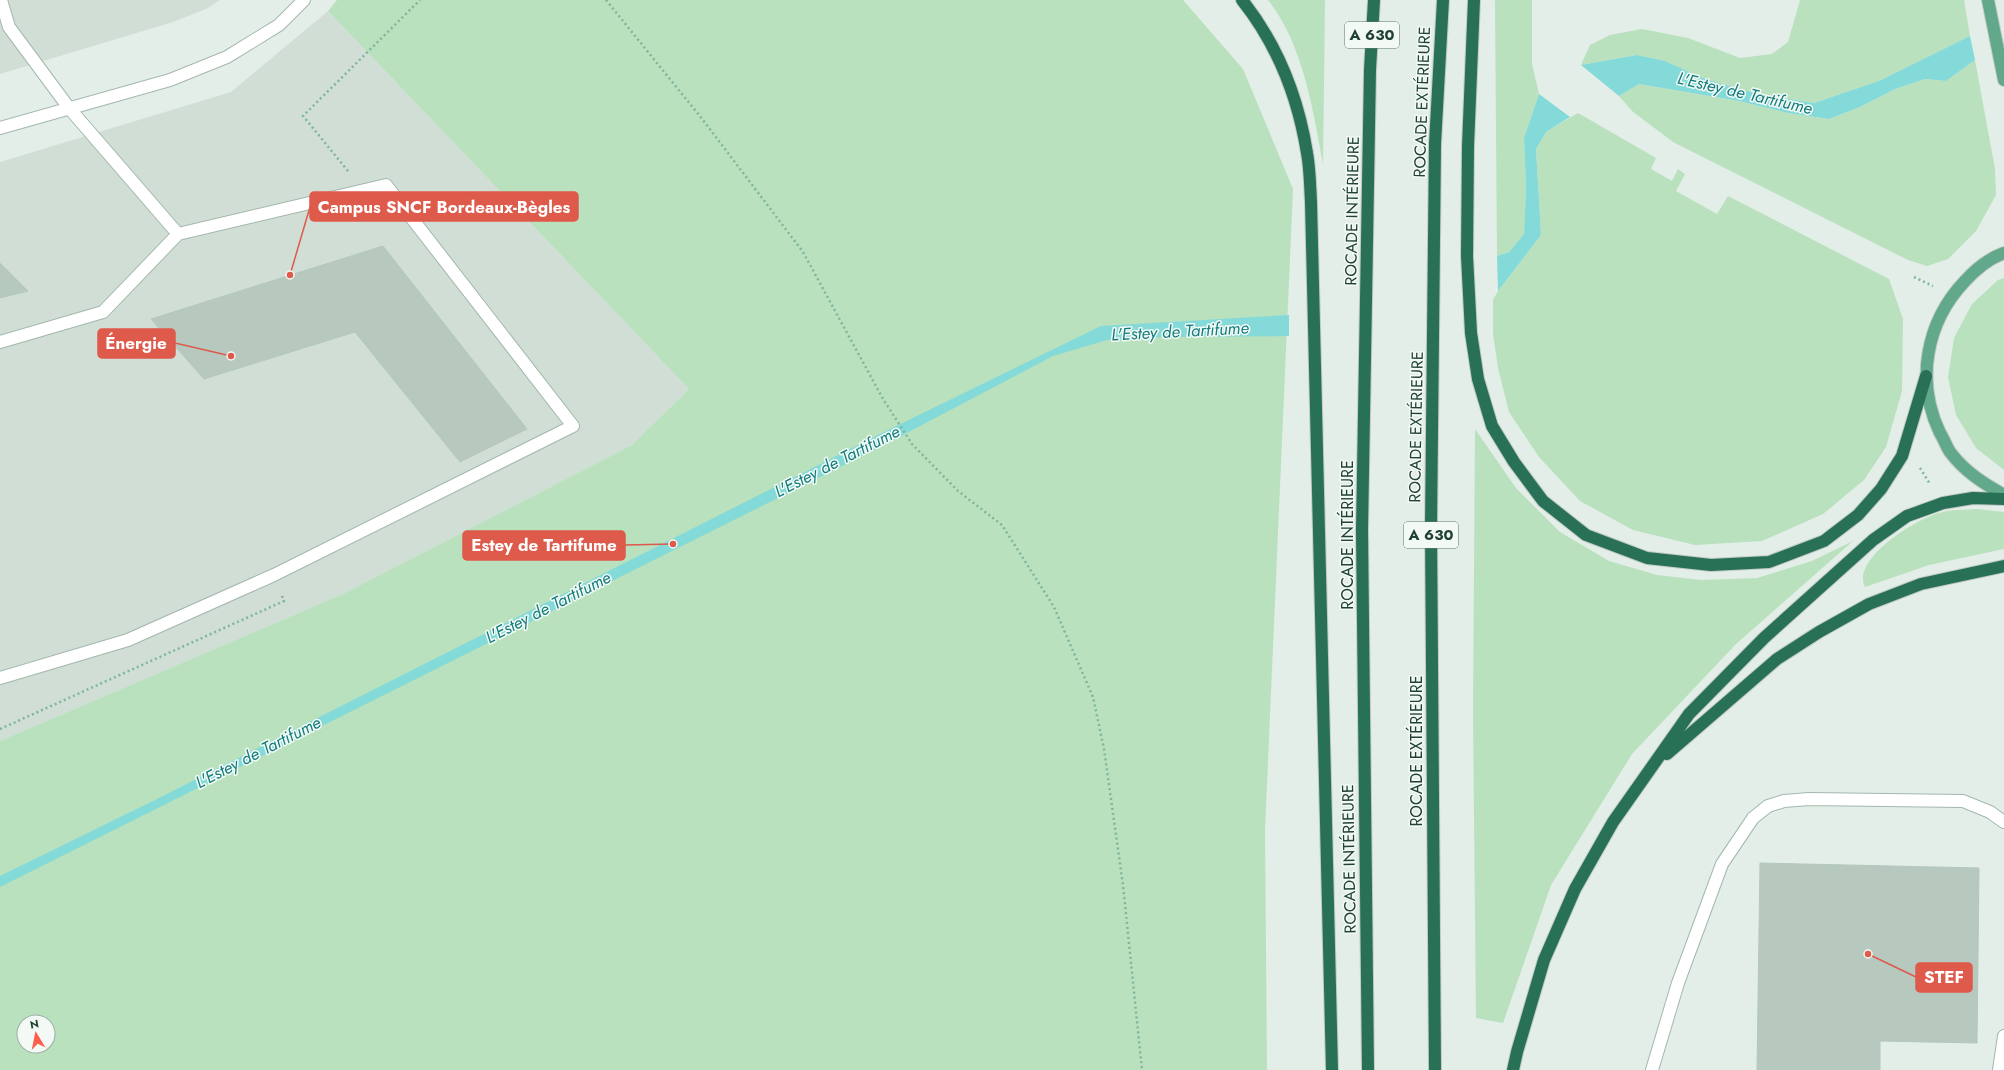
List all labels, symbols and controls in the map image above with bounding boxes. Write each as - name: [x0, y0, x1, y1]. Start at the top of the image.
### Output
- road number: A 630: [1345, 22, 1399, 48]
- street label: ROCADE EXTÉRIEURE: [1408, 26, 1436, 178]
- water label: L'Estey de Tartifume: [1675, 66, 1815, 120]
- street label: ROCADE INTÉRIEURE: [1339, 136, 1365, 286]
- callout: Campus SNCF Bordeaux-Bègles: [310, 192, 578, 221]
- text: Campus SNCF Bordeaux-Bègles: [318, 195, 570, 219]
- water label: L'Estey de Tartifume: [1110, 315, 1250, 347]
- callout: Énergie: [98, 329, 175, 358]
- text: Énergie: [105, 331, 167, 355]
- street label: ROCADE EXTÉRIEURE: [1403, 351, 1429, 503]
- water label: L'Estey de Tartifume: [770, 419, 904, 503]
- street label: ROCADE INTÉRIEURE: [1336, 460, 1359, 610]
- road number: A 630: [1404, 522, 1458, 548]
- callout: Estey de Tartifume: [463, 531, 625, 560]
- text: Estey de Tartifume: [471, 533, 617, 557]
- water label: L'Estey de Tartifume: [481, 565, 615, 649]
- street label: ROCADE EXTÉRIEURE: [1405, 675, 1428, 827]
- water label: L'Estey de Tartifume: [191, 710, 325, 794]
- street label: ROCADE INTÉRIEURE: [1336, 784, 1362, 934]
- callout: STEF: [1916, 963, 1972, 992]
- text: STEF: [1924, 965, 1964, 989]
- north arrow: [16, 1014, 56, 1054]
- text: N: [29, 1016, 40, 1033]

